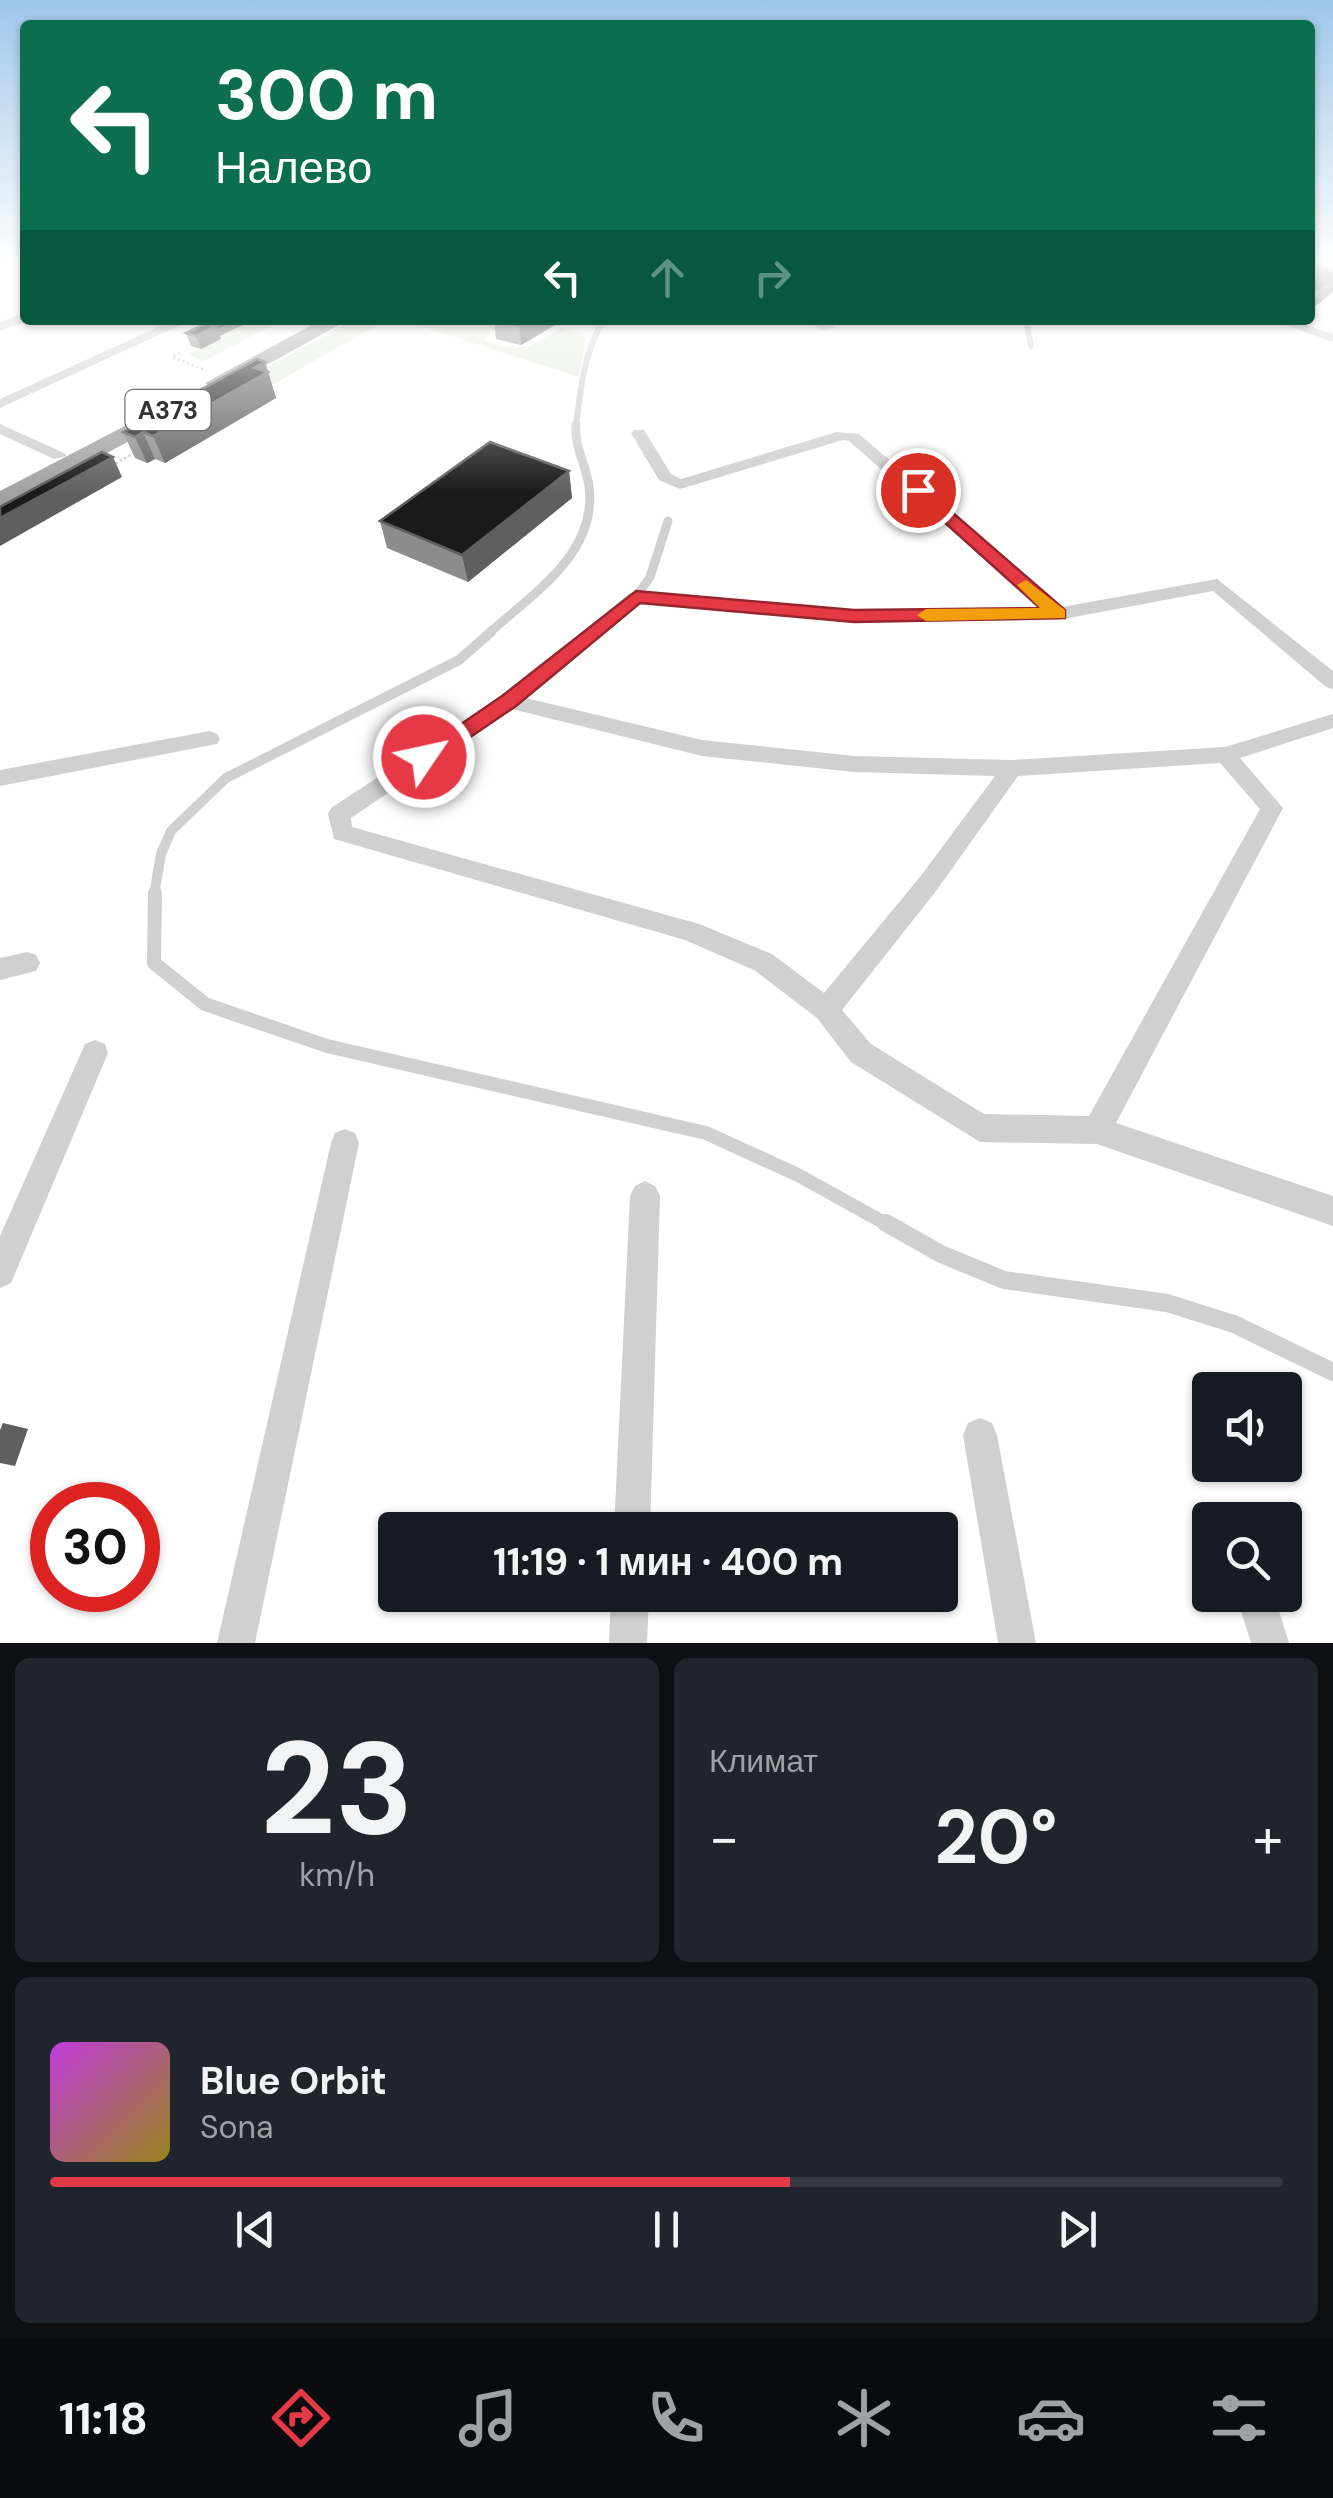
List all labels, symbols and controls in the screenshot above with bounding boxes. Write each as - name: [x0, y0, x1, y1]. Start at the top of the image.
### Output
- text: 300 m: [215, 50, 438, 141]
- icon: left: [50, 60, 180, 190]
- text: Налево: [215, 138, 372, 197]
- icon: left: [535, 250, 590, 305]
- icon: ahead: [640, 250, 695, 305]
- icon: right: [745, 250, 800, 305]
- road number: A373: [126, 390, 210, 430]
- pin: [876, 448, 961, 533]
- icon: arrive: [891, 463, 946, 518]
- position arrow: [372, 705, 476, 809]
- map controls: [1192, 1372, 1302, 1612]
- button: sound: [1192, 1372, 1302, 1482]
- speed limit sign: 30: [30, 1482, 160, 1612]
- button: search: [1192, 1502, 1302, 1612]
- text: 11:19 · 1 мин · 400 m: [493, 1537, 843, 1587]
- text: 23: [260, 1704, 414, 1873]
- text: Климат: [709, 1740, 818, 1782]
- text: 20°: [935, 1789, 1058, 1886]
- text: −: [709, 1802, 739, 1874]
- text: +: [1253, 1802, 1283, 1874]
- text: km/h: [299, 1854, 375, 1896]
- text: Blue Orbit: [200, 2056, 387, 2106]
- text: Sona: [200, 2106, 273, 2148]
- icon: previous: [228, 2202, 283, 2257]
- icon: pause: [639, 2202, 694, 2257]
- icon: next: [1050, 2202, 1105, 2257]
- icon: directions: [266, 2383, 336, 2453]
- icon: music: [453, 2383, 523, 2453]
- icon: phone: [641, 2383, 711, 2453]
- icon: climate: [829, 2383, 899, 2453]
- icon: car: [1016, 2383, 1086, 2453]
- icon: filters: [1204, 2383, 1274, 2453]
- text: 11:18: [59, 2389, 148, 2448]

